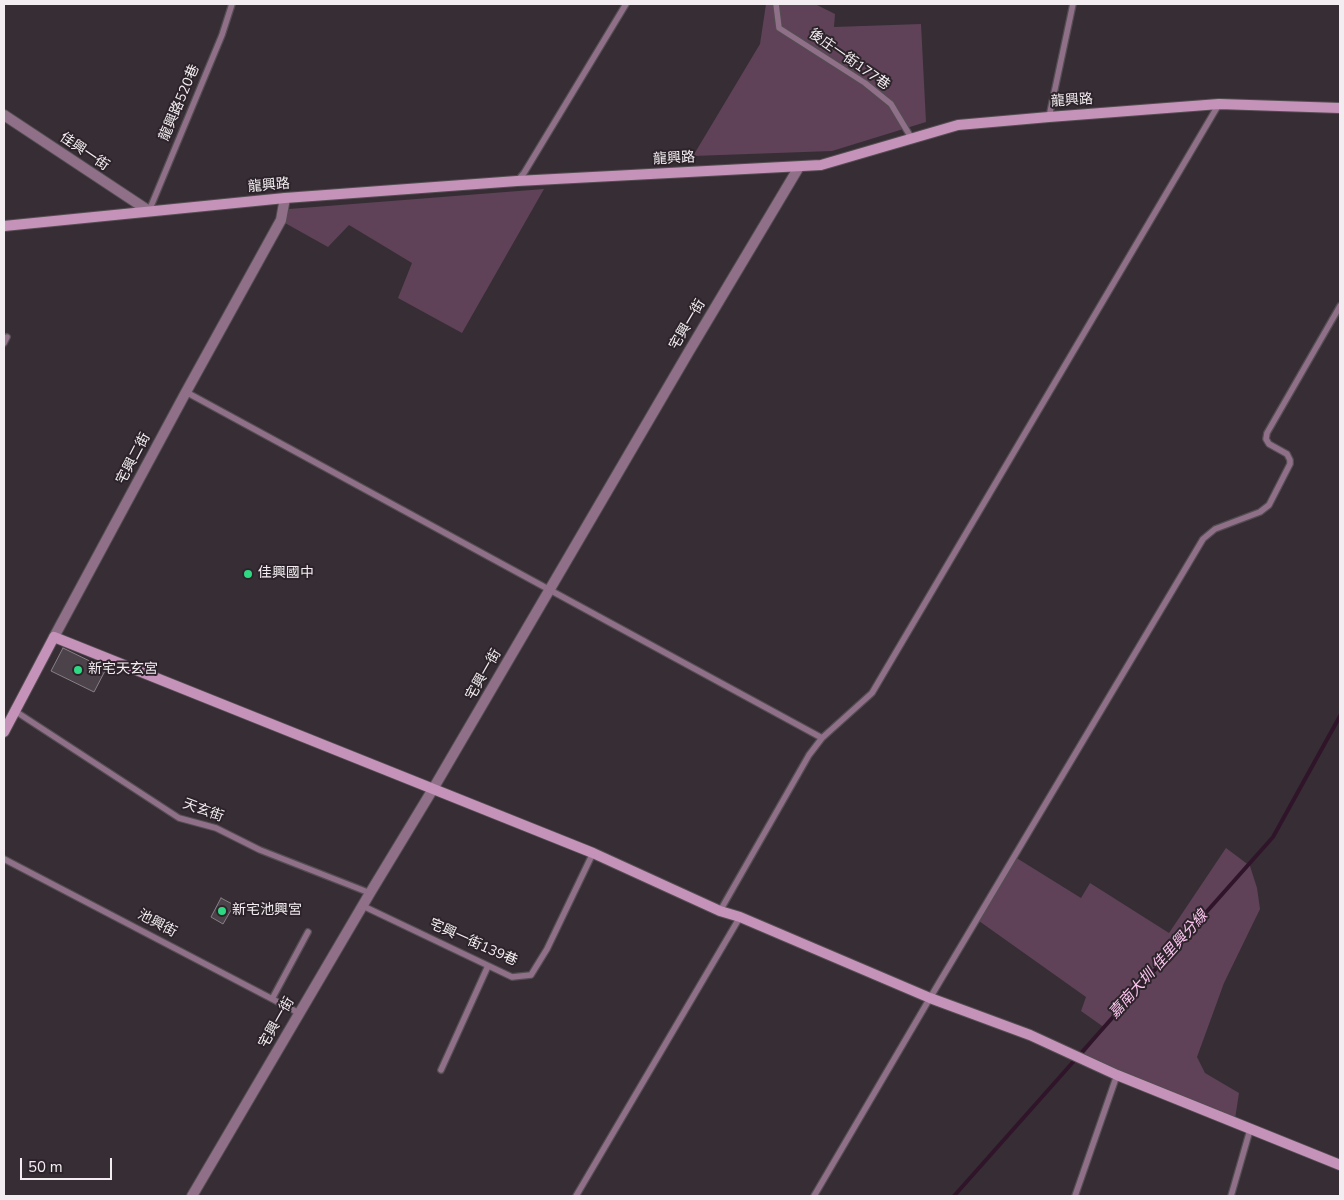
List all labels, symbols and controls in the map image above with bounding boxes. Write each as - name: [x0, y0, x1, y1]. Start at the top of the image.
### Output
- street label: 後庄一街177巷: [805, 26, 893, 94]
- street label: 龍興路520巷: [156, 62, 204, 144]
- street label: 龍興路: [1050, 91, 1094, 111]
- street label: 佳興一街: [56, 129, 112, 175]
- street label: 龍興路: [653, 150, 695, 168]
- street label: 龍興路: [247, 176, 291, 196]
- street label: 宅興一街: [666, 297, 710, 353]
- street label: 宅興二街: [113, 430, 155, 488]
- place label: 佳興國中: [258, 566, 314, 582]
- marker: 佳興國中: [242, 568, 254, 580]
- street label: 宅興一街: [463, 647, 505, 703]
- place label: 新宅天玄宮: [88, 662, 158, 678]
- marker: 新宅天玄宮: [72, 664, 84, 676]
- street label: 天玄街: [180, 796, 226, 826]
- place label: 新宅池興宮: [232, 903, 302, 919]
- marker: 新宅池興宮: [216, 905, 228, 917]
- street label: 池興街: [135, 907, 179, 941]
- water label: 嘉南大圳 佳里興分線: [1106, 907, 1212, 1023]
- street label: 宅興一街139巷: [426, 916, 520, 970]
- street label: 宅興一街: [256, 995, 298, 1051]
- scale bar: [22, 1148, 115, 1180]
- text: 50 m: [28, 1157, 63, 1177]

